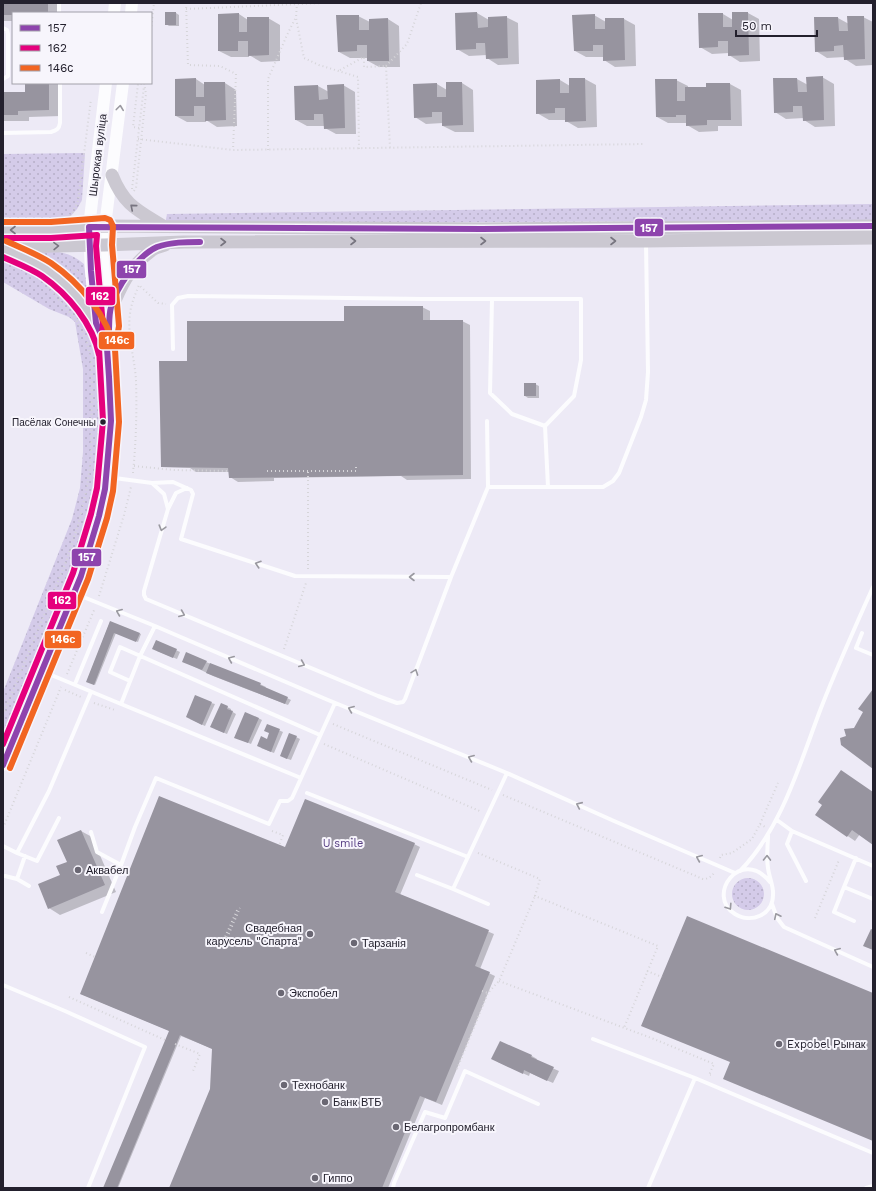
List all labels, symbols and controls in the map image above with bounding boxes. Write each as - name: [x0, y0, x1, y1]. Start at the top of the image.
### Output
- legend: [12, 12, 152, 84]
- scale bar: [736, 12, 817, 38]
- text: 50 m: [742, 19, 772, 33]
- text: 157: [48, 21, 67, 35]
- text: 162: [48, 41, 67, 55]
- text: 146с: [48, 61, 73, 75]
- one-way arrow: [116, 105, 125, 111]
- street label: Шырокая вуліца: [86, 112, 110, 197]
- one-way arrow: [130, 204, 137, 211]
- line badge: 157: [634, 218, 664, 237]
- text: 157: [640, 222, 658, 235]
- one-way arrow: [10, 226, 16, 234]
- one-way arrow: [350, 237, 356, 245]
- one-way arrow: [480, 237, 486, 245]
- one-way arrow: [610, 237, 616, 245]
- one-way arrow: [220, 238, 226, 246]
- one-way arrow: [53, 242, 59, 250]
- line badge: 157: [116, 260, 147, 279]
- text: 157: [123, 263, 141, 276]
- line badge: 162: [85, 286, 116, 306]
- text: 162: [91, 290, 109, 303]
- line badge: 146с: [98, 331, 135, 350]
- text: 146с: [105, 334, 129, 347]
- place label: Пасёлак Сонечны: [12, 417, 96, 428]
- marker: Пасёлак Сонечны: [98, 417, 108, 427]
- one-way arrow: [158, 525, 167, 532]
- line badge: 157: [71, 548, 102, 567]
- text: 157: [78, 551, 96, 564]
- one-way arrow: [254, 560, 261, 569]
- one-way arrow: [409, 573, 415, 581]
- line badge: 162: [47, 591, 77, 610]
- text: 162: [53, 594, 71, 607]
- one-way arrow: [115, 608, 122, 616]
- one-way arrow: [177, 609, 185, 617]
- line badge: 146с: [44, 630, 82, 649]
- text: 146с: [51, 633, 75, 646]
- one-way arrow: [227, 655, 234, 663]
- one-way arrow: [298, 660, 305, 668]
- one-way arrow: [411, 669, 419, 676]
- one-way arrow: [347, 706, 355, 714]
- one-way arrow: [467, 755, 475, 763]
- one-way arrow: [575, 802, 583, 810]
- park label: U smile: [323, 837, 363, 850]
- one-way arrow: [695, 855, 703, 863]
- one-way arrow: [763, 855, 772, 861]
- place label: Аквабел: [86, 864, 128, 877]
- marker: Аквабел: [73, 865, 83, 875]
- one-way arrow: [724, 903, 731, 910]
- one-way arrow: [774, 913, 782, 920]
- place label: Свадебная карусель "Спарта": [207, 922, 302, 948]
- marker: Свадебная карусель "Спарта": [305, 929, 315, 939]
- place label: Тарзанія: [362, 937, 406, 950]
- marker: Тарзанія: [349, 938, 359, 948]
- one-way arrow: [834, 948, 841, 956]
- place label: Экспобел: [289, 987, 338, 1000]
- marker: Экспобел: [276, 988, 286, 998]
- place label: Expobel Рынак: [787, 1038, 866, 1051]
- marker: Expobel Рынак: [774, 1039, 784, 1049]
- place label: Технобанк: [292, 1079, 345, 1092]
- marker: Технобанк: [279, 1080, 289, 1090]
- place label: Банк ВТБ: [333, 1096, 382, 1109]
- marker: Банк ВТБ: [320, 1097, 330, 1107]
- place label: Белагропромбанк: [404, 1121, 495, 1134]
- marker: Белагропромбанк: [391, 1122, 401, 1132]
- place label: Гиппо: [323, 1172, 353, 1185]
- marker: Гиппо: [310, 1173, 320, 1183]

